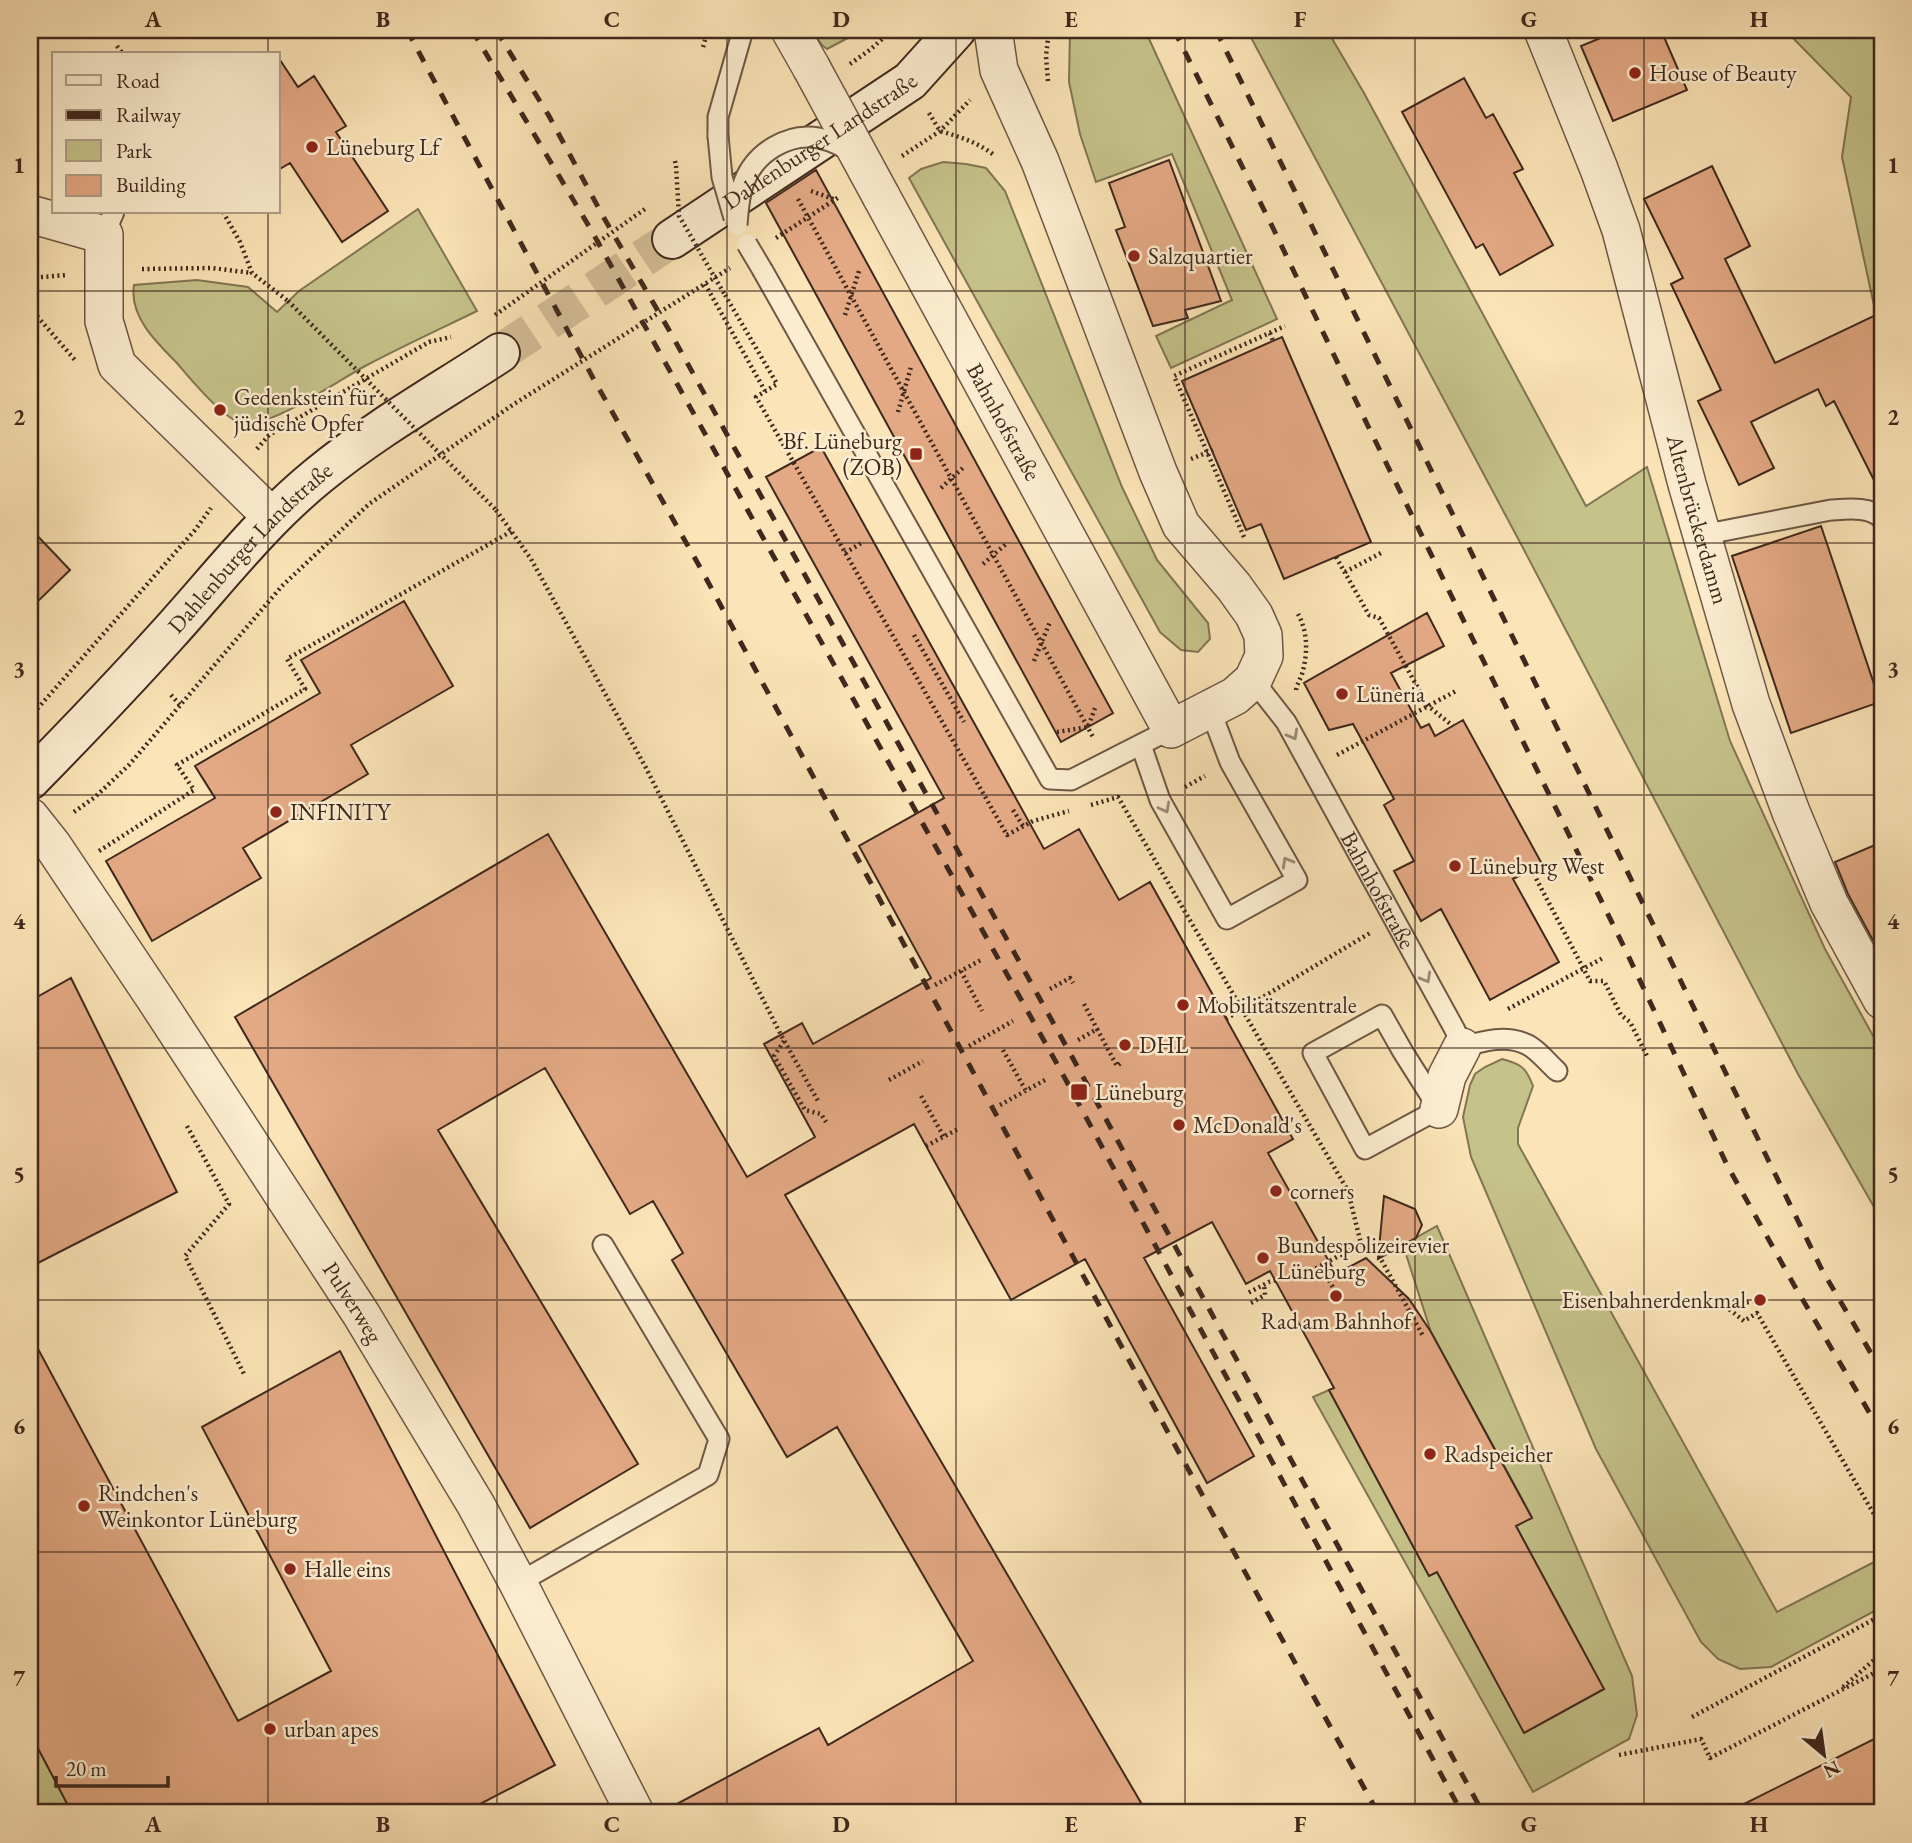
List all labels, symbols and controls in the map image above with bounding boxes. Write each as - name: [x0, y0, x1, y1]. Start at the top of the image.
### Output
- text: A: [144, 4, 162, 34]
- text: B: [376, 4, 390, 34]
- text: C: [604, 4, 620, 34]
- text: D: [832, 4, 850, 34]
- text: E: [1064, 4, 1078, 34]
- text: F: [1294, 4, 1307, 34]
- text: G: [1521, 4, 1537, 34]
- text: H: [1750, 4, 1768, 34]
- legend: [52, 52, 280, 214]
- place label: House of Beauty: [1649, 58, 1797, 88]
- marker: House of Beauty: [1627, 65, 1643, 81]
- text: Road: [116, 67, 160, 94]
- street label: Dahlenburger Landstraße: [717, 68, 924, 216]
- text: Railway: [116, 101, 182, 128]
- place label: Lüneburg Lf: [326, 132, 442, 162]
- text: Park: [116, 137, 153, 164]
- marker: Lüneburg Lf: [304, 139, 320, 155]
- text: 1: [13, 150, 25, 180]
- text: 1: [1887, 150, 1899, 180]
- text: Building: [116, 171, 186, 198]
- place label: Salzquartier: [1148, 241, 1253, 271]
- marker: Salzquartier: [1126, 248, 1142, 264]
- street label: Bahnhofstraße: [960, 358, 1048, 486]
- place label: Gedenkstein für jüdische Opfer: [233, 382, 376, 438]
- text: 2: [13, 402, 25, 432]
- marker: Gedenkstein für jüdische Opfer: [212, 402, 228, 418]
- text: 2: [1887, 402, 1899, 432]
- place label: Bf. Lüneburg (ZOB): [783, 426, 903, 482]
- street label: Altenbrückerdamm: [1659, 430, 1736, 608]
- marker: Bf. Lüneburg (ZOB): [908, 446, 924, 462]
- street label: Dahlenburger Landstraße: [161, 455, 338, 640]
- text: 3: [13, 654, 25, 684]
- text: 3: [1887, 654, 1899, 684]
- place label: Lüneria: [1356, 679, 1426, 709]
- marker: Lüneria: [1334, 686, 1350, 702]
- one-way arrow: [1285, 728, 1299, 740]
- place label: INFINITY: [290, 797, 392, 827]
- one-way arrow: [1157, 801, 1170, 813]
- marker: INFINITY: [268, 804, 284, 820]
- street label: Bahnhofstraße: [1334, 826, 1422, 954]
- place label: Lüneburg West: [1469, 851, 1605, 881]
- one-way arrow: [1282, 857, 1295, 870]
- marker: Lüneburg West: [1447, 858, 1463, 874]
- text: 4: [13, 906, 26, 936]
- text: 4: [1887, 906, 1900, 936]
- one-way arrow: [1418, 970, 1431, 983]
- place label: Mobilitätszentrale: [1197, 990, 1357, 1020]
- marker: Mobilitätszentrale: [1175, 997, 1191, 1013]
- place label: DHL: [1139, 1030, 1189, 1060]
- marker: DHL: [1117, 1037, 1133, 1053]
- place label: Lüneburg: [1095, 1077, 1184, 1107]
- marker: Lüneburg: [1069, 1082, 1089, 1102]
- place label: McDonald's: [1193, 1110, 1302, 1140]
- marker: McDonald's: [1171, 1117, 1187, 1133]
- text: 5: [13, 1159, 25, 1189]
- text: 5: [1887, 1159, 1899, 1189]
- place label: corners: [1290, 1176, 1354, 1206]
- marker: corners: [1268, 1183, 1284, 1199]
- place label: Bundespolizeirevier Lüneburg: [1277, 1230, 1450, 1286]
- marker: Bundespolizeirevier Lüneburg: [1255, 1250, 1271, 1266]
- street label: Pulverweg: [316, 1256, 390, 1349]
- place label: Eisenbahnerdenkmal: [1562, 1285, 1746, 1315]
- marker: Rad am Bahnhof: [1328, 1288, 1344, 1304]
- marker: Eisenbahnerdenkmal: [1752, 1292, 1768, 1308]
- place label: Rad am Bahnhof: [1261, 1306, 1414, 1336]
- text: 6: [13, 1411, 25, 1441]
- text: 6: [1887, 1411, 1899, 1441]
- place label: Radspeicher: [1444, 1439, 1553, 1469]
- marker: Radspeicher: [1422, 1446, 1438, 1462]
- place label: Rindchen's Weinkontor Lüneburg: [98, 1478, 298, 1534]
- marker: Rindchen's Weinkontor Lüneburg: [76, 1498, 92, 1514]
- place label: Halle eins: [304, 1554, 391, 1584]
- marker: Halle eins: [282, 1561, 298, 1577]
- text: 7: [13, 1663, 26, 1693]
- text: 7: [1887, 1663, 1900, 1693]
- place label: urban apes: [284, 1714, 379, 1744]
- north arrow: [1790, 1720, 1860, 1790]
- marker: urban apes: [262, 1721, 278, 1737]
- scale bar: [56, 1745, 168, 1789]
- text: 20 m: [66, 1755, 107, 1782]
- text: N: [1819, 1755, 1845, 1784]
- text: A: [144, 1809, 162, 1839]
- text: B: [376, 1809, 390, 1839]
- text: C: [604, 1809, 620, 1839]
- text: D: [832, 1809, 850, 1839]
- text: E: [1064, 1809, 1078, 1839]
- text: F: [1294, 1809, 1307, 1839]
- text: G: [1521, 1809, 1537, 1839]
- text: H: [1750, 1809, 1768, 1839]

